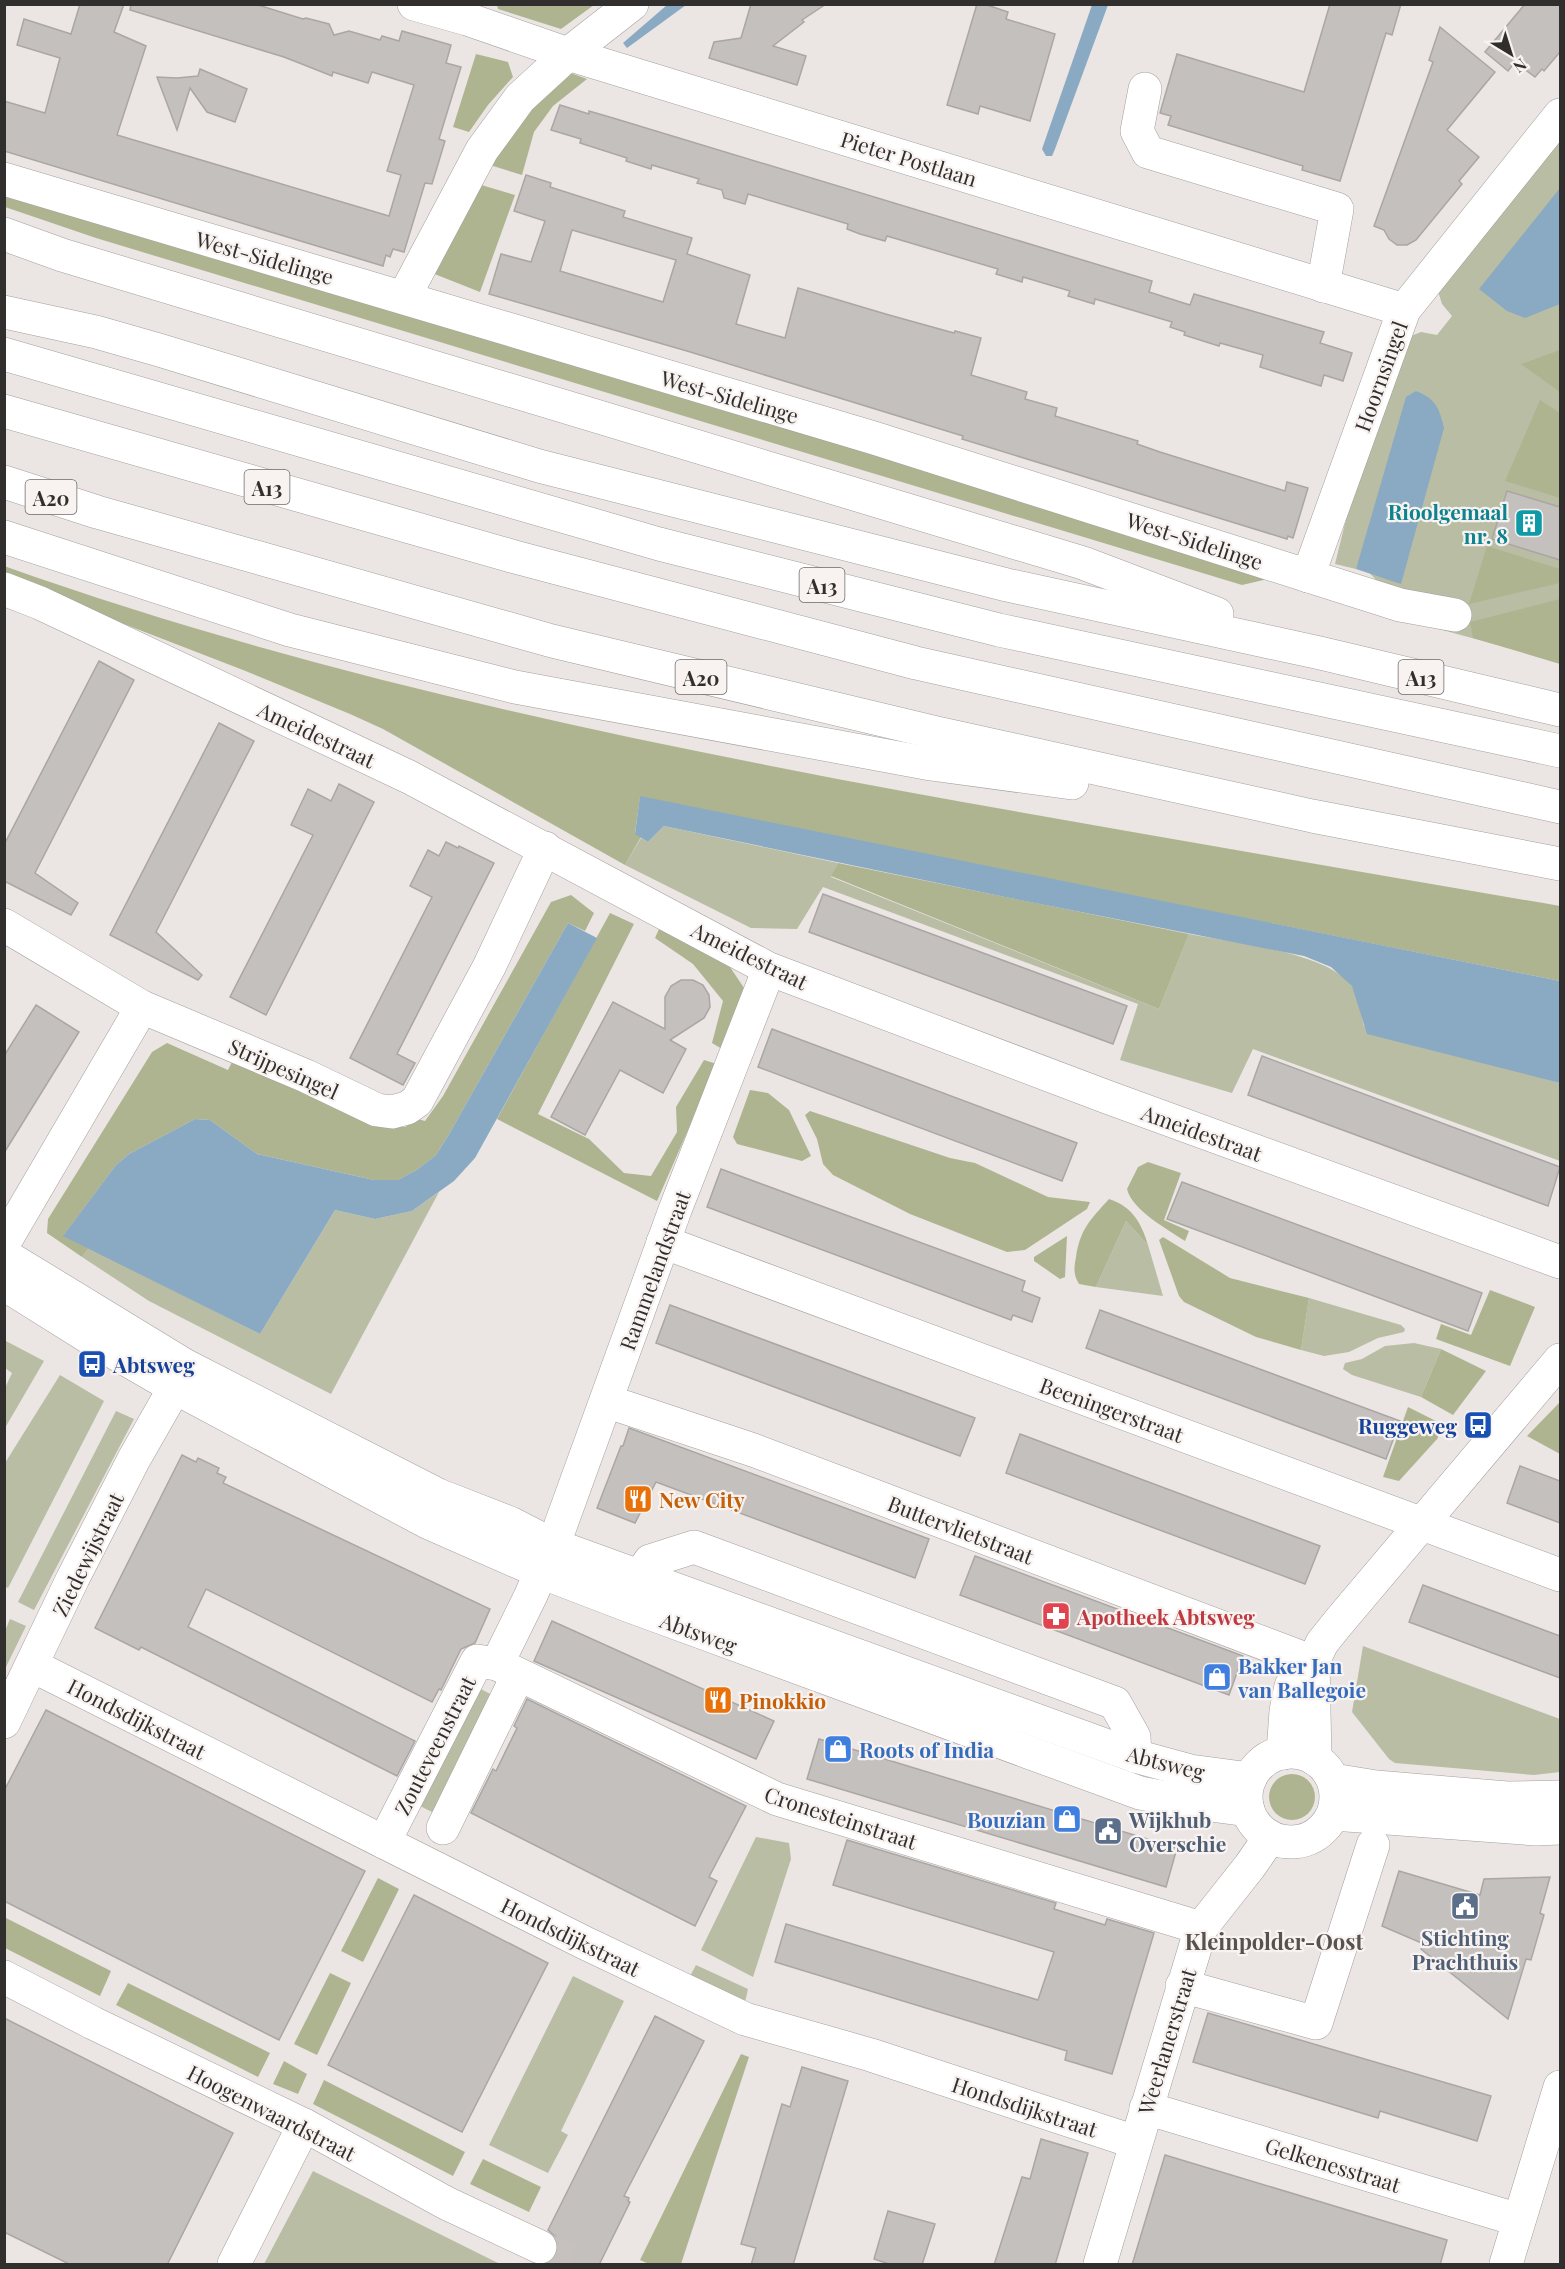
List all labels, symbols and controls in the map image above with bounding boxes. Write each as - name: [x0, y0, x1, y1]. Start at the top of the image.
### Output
- north arrow: [1481, 24, 1541, 84]
- text: N: [1509, 54, 1532, 78]
- street label: Pieter Postlaan: [837, 124, 981, 192]
- street label: West-Sidelinge: [192, 224, 337, 290]
- street label: Hoornsingel: [1347, 317, 1413, 435]
- street label: West-Sidelinge: [657, 363, 802, 429]
- road number: A13: [244, 470, 290, 504]
- road number: A20: [26, 480, 76, 514]
- place label: Rioolgemaal nr. 8: [1388, 497, 1508, 549]
- street label: West-Sidelinge: [1122, 504, 1267, 575]
- building icon: Rioolgemaal nr. 8: [1513, 507, 1545, 539]
- road number: A13: [800, 568, 844, 602]
- road number: A20: [676, 660, 726, 694]
- road number: A13: [1398, 660, 1444, 694]
- street label: Ameidestraat: [253, 694, 381, 774]
- street label: Ameidestraat: [686, 914, 813, 995]
- street label: Strijpesingel: [224, 1031, 344, 1105]
- street label: Ameidestraat: [1137, 1097, 1267, 1167]
- street label: Rammelandstraat: [612, 1186, 696, 1354]
- bus stop icon: Abtsweg: [76, 1348, 108, 1380]
- place label: Abtsweg: [112, 1350, 195, 1378]
- street label: Beeningerstraat: [1036, 1370, 1188, 1448]
- bus stop icon: Ruggeweg: [1462, 1409, 1494, 1441]
- place label: Ruggeweg: [1358, 1411, 1457, 1439]
- restaurant icon: New City: [622, 1483, 654, 1515]
- place label: New City: [659, 1485, 745, 1513]
- street label: Ziedewijstraat: [45, 1487, 129, 1621]
- street label: Buttervlietstraat: [884, 1488, 1038, 1570]
- pharmacy icon: Apotheek Abtsweg: [1040, 1600, 1072, 1632]
- place label: Apotheek Abtsweg: [1076, 1602, 1255, 1630]
- street label: Abtsweg: [656, 1605, 741, 1659]
- place label: Bakker Jan van Ballegoie: [1237, 1651, 1366, 1703]
- shop icon: Bakker Jan van Ballegoie: [1201, 1661, 1233, 1693]
- street label: Zouteveenstraat: [387, 1670, 481, 1819]
- street label: Hondsdijkstraat: [63, 1671, 211, 1765]
- restaurant icon: Pinokkio: [702, 1684, 734, 1716]
- place label: Pinokkio: [739, 1686, 826, 1714]
- shop icon: Roots of India: [822, 1733, 854, 1765]
- place label: Roots of India: [859, 1735, 994, 1763]
- street label: Abtsweg: [1123, 1739, 1208, 1785]
- street label: Cronesteinstraat: [761, 1779, 921, 1855]
- shop icon: Bouzian: [1051, 1803, 1083, 1835]
- place label: Bouzian: [967, 1805, 1046, 1833]
- place label: Wijkhub Overschie: [1128, 1805, 1226, 1857]
- public building icon: Wijkhub Overschie: [1092, 1815, 1124, 1847]
- street label: Hondsdijkstraat: [497, 1890, 646, 1982]
- public building icon: Stichting Prachthuis: [1449, 1890, 1481, 1922]
- place label: Stichting Prachthuis: [1412, 1923, 1518, 1975]
- district label: Kleinpolder-Oost: [1185, 1926, 1363, 1956]
- street label: Weerlanerstraat: [1130, 1964, 1202, 2118]
- street label: Hoogenwaardstraat: [183, 2058, 361, 2167]
- street label: Hondsdijkstraat: [949, 2069, 1102, 2143]
- street label: Gelkenesstraat: [1262, 2130, 1405, 2198]

